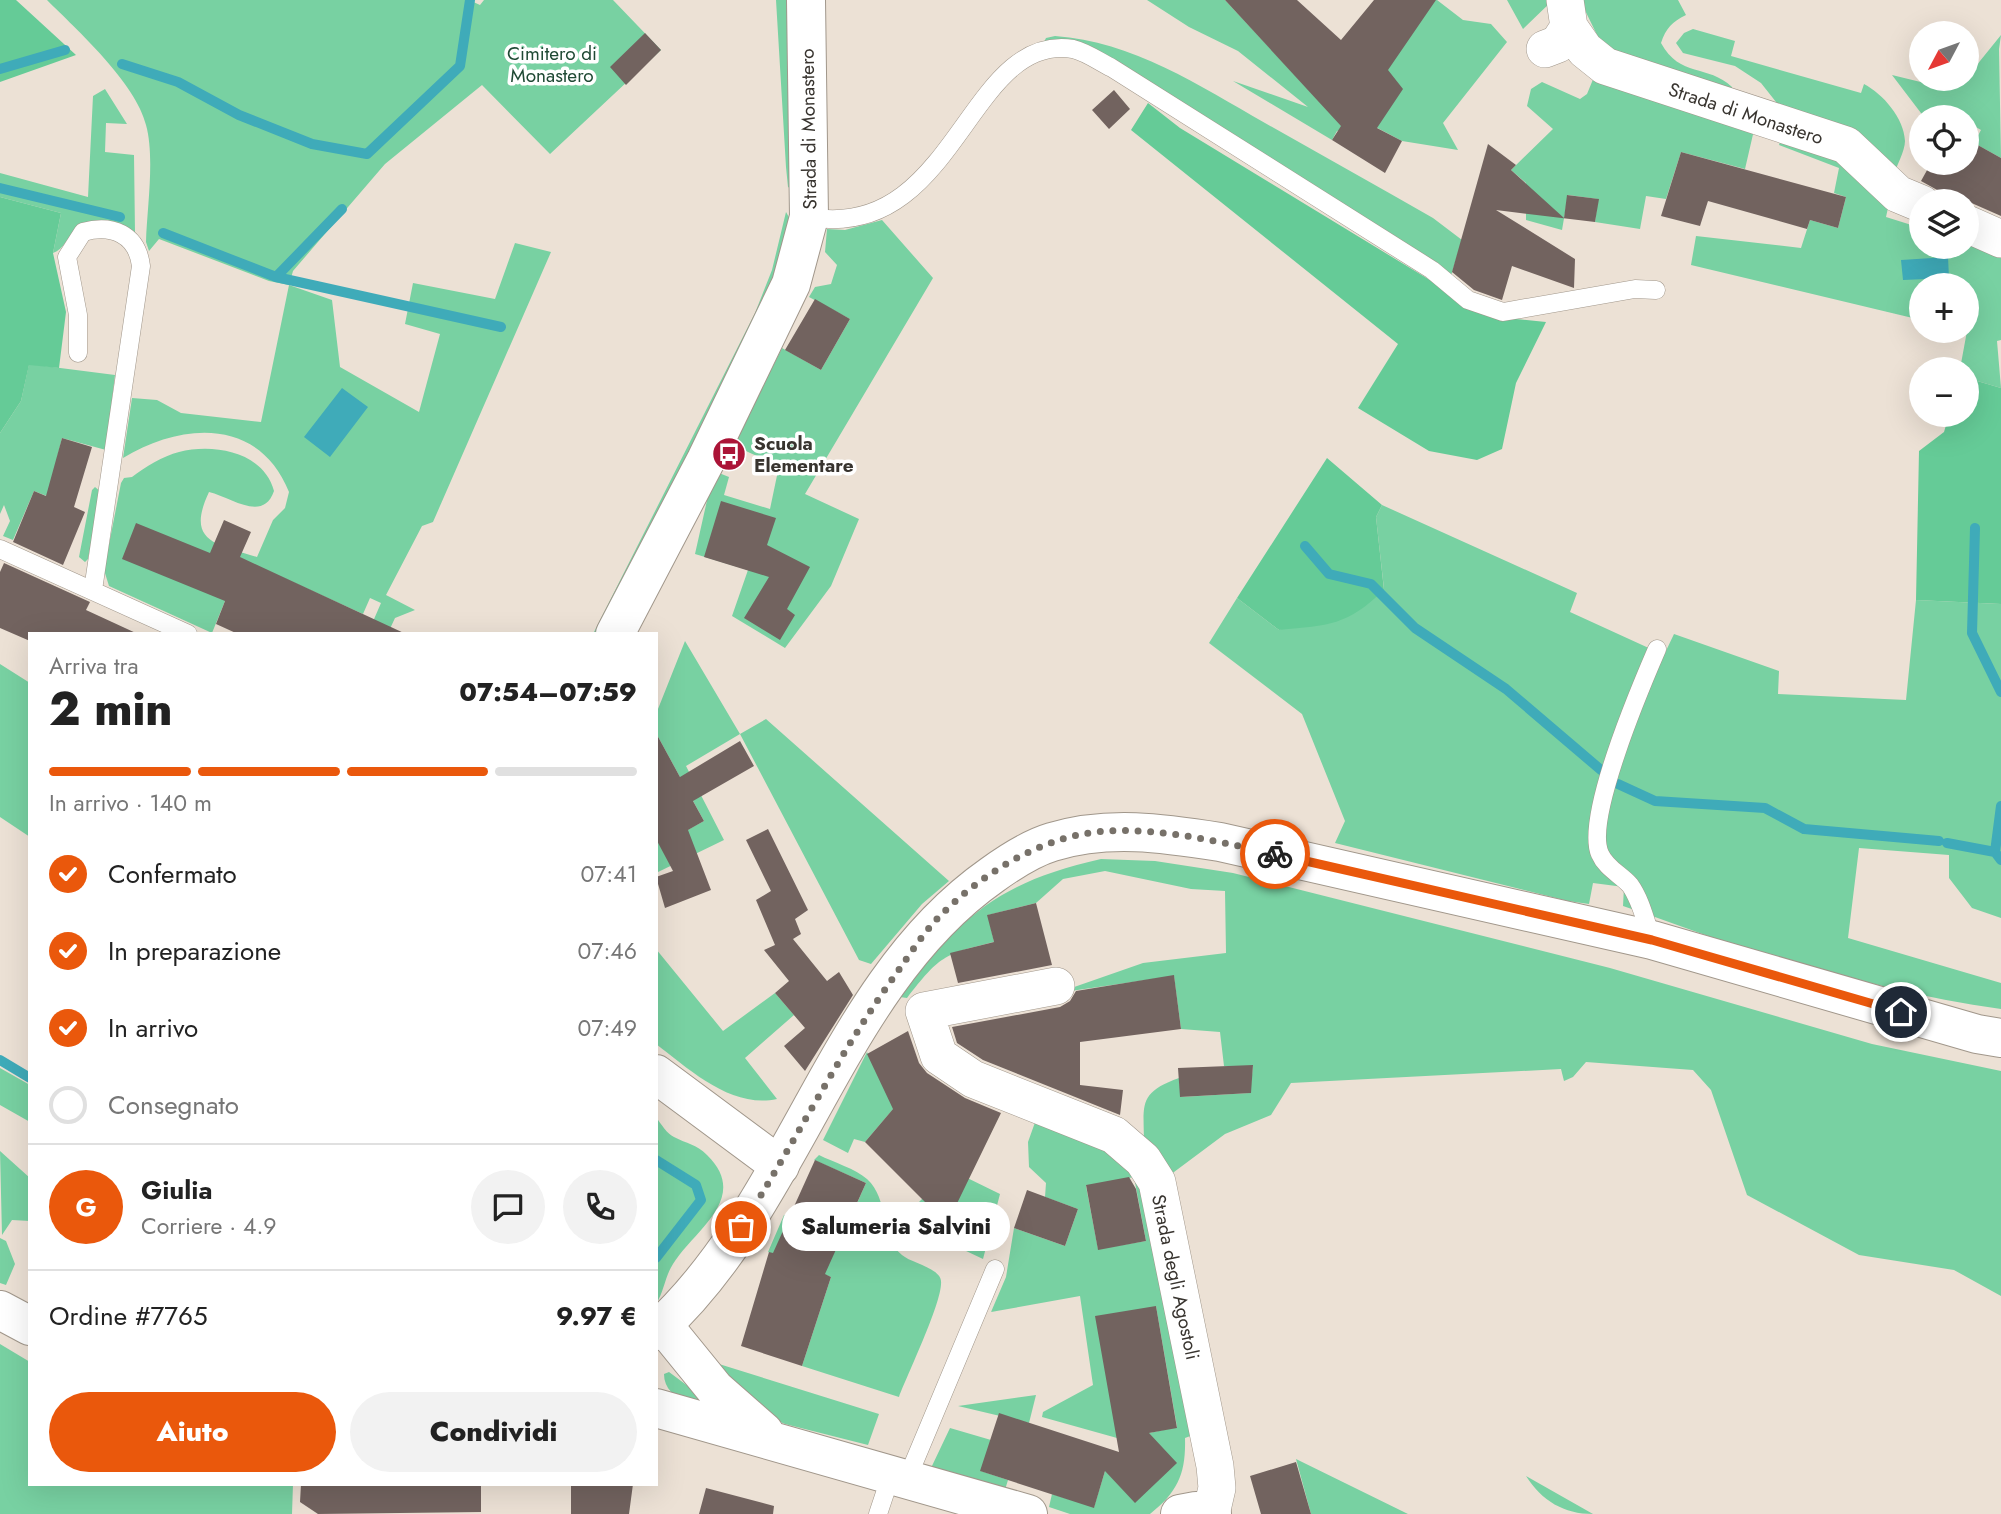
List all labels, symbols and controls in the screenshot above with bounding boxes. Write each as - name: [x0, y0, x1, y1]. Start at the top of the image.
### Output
- north arrow: [1909, 21, 1979, 91]
- map controls: [1909, 21, 1979, 427]
- park label: Cimitero di Monastero: [507, 40, 597, 89]
- street label: Strada di Monastero: [794, 48, 823, 210]
- street label: Strada di Monastero: [1665, 76, 1827, 151]
- button: locate: [1909, 105, 1979, 175]
- button: layers: [1909, 189, 1979, 259]
- button: +: [1909, 273, 1979, 343]
- button: −: [1909, 357, 1979, 427]
- place label: Scuola Elementare: [754, 430, 854, 479]
- bus stop icon: Scuola Elementare: [710, 435, 748, 473]
- text: Arriva tra: [49, 649, 139, 683]
- text: 07:54–07:59: [459, 673, 637, 711]
- text: 2 min: [49, 676, 173, 742]
- text: In arrivo · 140 m: [49, 786, 212, 820]
- courier: [1240, 819, 1310, 889]
- icon: bike: [1256, 835, 1294, 873]
- icon: check: [49, 855, 87, 893]
- text: Confermato: [108, 855, 237, 893]
- text: 07:41: [580, 857, 637, 891]
- icon: check: [49, 932, 87, 970]
- text: In preparazione: [108, 932, 281, 970]
- text: 07:46: [578, 934, 637, 968]
- pin: [1871, 982, 1931, 1042]
- icon: home: [1882, 993, 1920, 1031]
- icon: check: [49, 1009, 87, 1047]
- text: In arrivo: [108, 1009, 198, 1047]
- text: 07:49: [578, 1011, 637, 1045]
- text: Consegnato: [108, 1086, 239, 1124]
- button: chat: [471, 1170, 545, 1244]
- button: phone: [563, 1170, 637, 1244]
- text: Giulia: [141, 1171, 213, 1209]
- text: G: [75, 1188, 97, 1226]
- street label: Strada degli Agostoli: [1145, 1192, 1206, 1362]
- pin: [711, 1197, 771, 1257]
- callout: Salumeria Salvini: [783, 1202, 1010, 1252]
- icon: bag: [722, 1208, 760, 1246]
- text: Corriere · 4.9: [141, 1209, 277, 1243]
- text: Salumeria Salvini: [801, 1209, 991, 1243]
- text: Ordine #7765: [49, 1297, 208, 1335]
- text: 9.97 €: [556, 1297, 637, 1335]
- button: Aiuto: [49, 1392, 336, 1472]
- button: Condividi: [350, 1392, 637, 1472]

